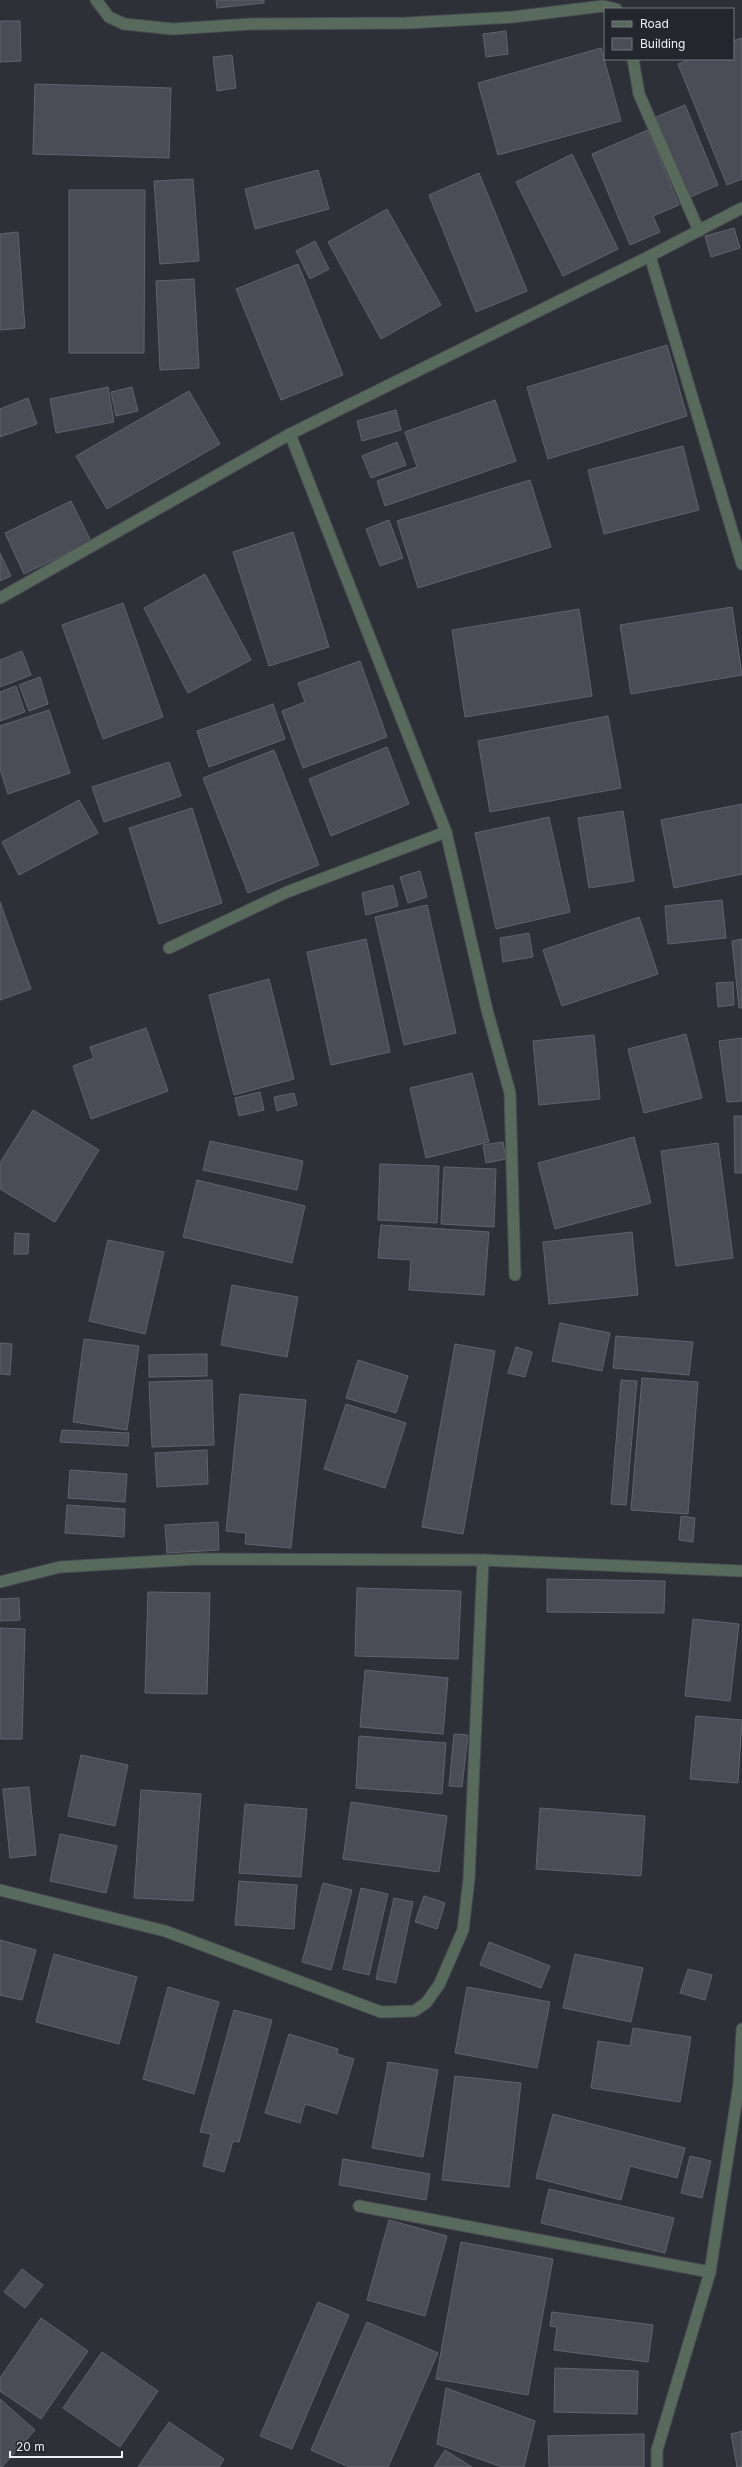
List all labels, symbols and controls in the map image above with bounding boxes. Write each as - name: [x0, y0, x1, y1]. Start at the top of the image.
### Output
- legend: [604, 8, 734, 60]
- text: Road: [640, 16, 669, 31]
- text: Building: [640, 36, 685, 51]
- scale bar: [10, 2433, 122, 2459]
- text: 20 m: [16, 2439, 45, 2454]

